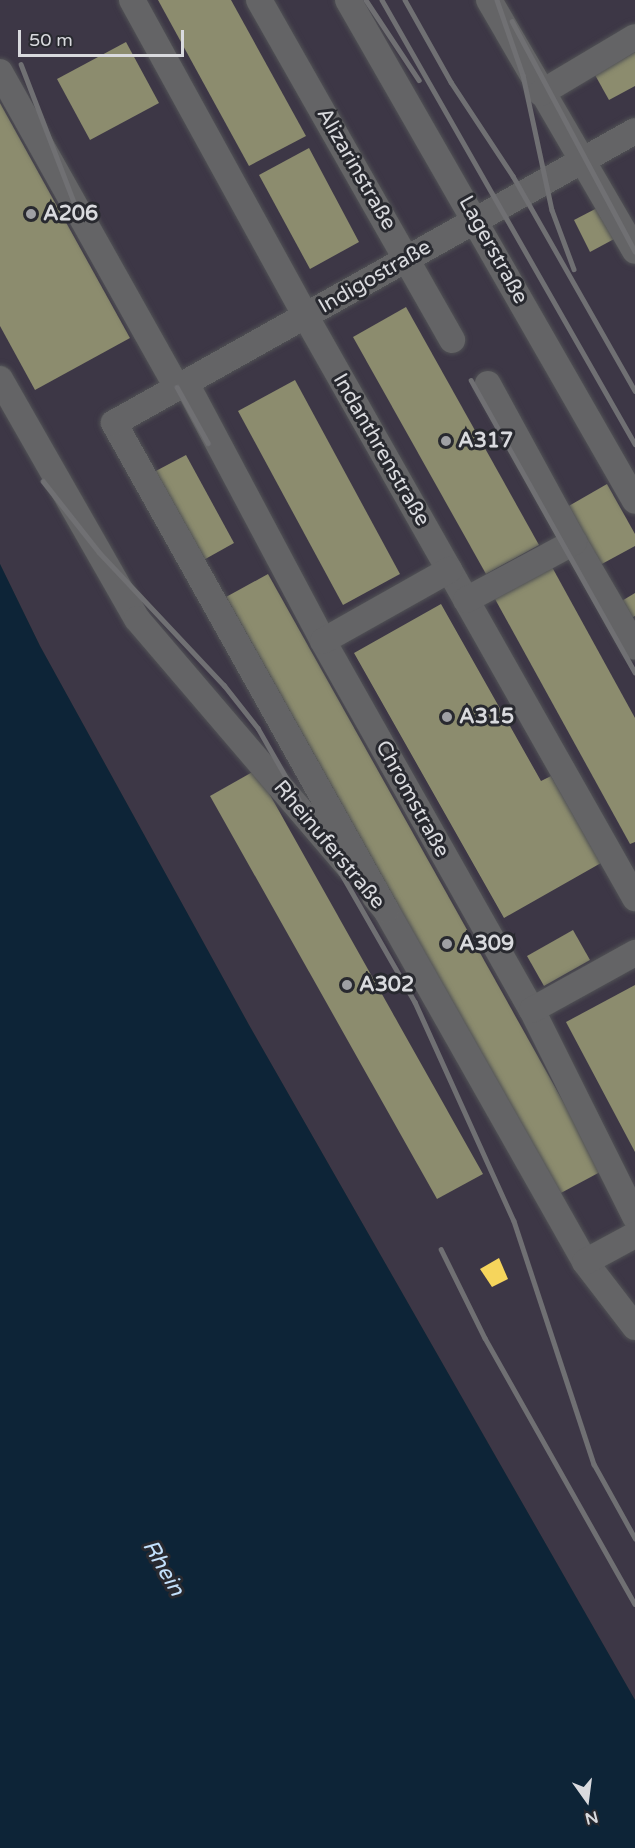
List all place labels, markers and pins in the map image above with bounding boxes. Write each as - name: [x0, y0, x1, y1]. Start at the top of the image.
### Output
- place label: A206: [43, 201, 98, 227]
- marker: A206: [24, 207, 38, 221]
- place label: A317: [458, 428, 513, 454]
- marker: A317: [439, 434, 453, 448]
- place label: A315: [459, 704, 514, 730]
- marker: A315: [440, 710, 454, 724]
- place label: A309: [459, 931, 514, 957]
- marker: A309: [440, 937, 454, 951]
- place label: A302: [359, 972, 414, 998]
- marker: A302: [340, 978, 354, 992]

